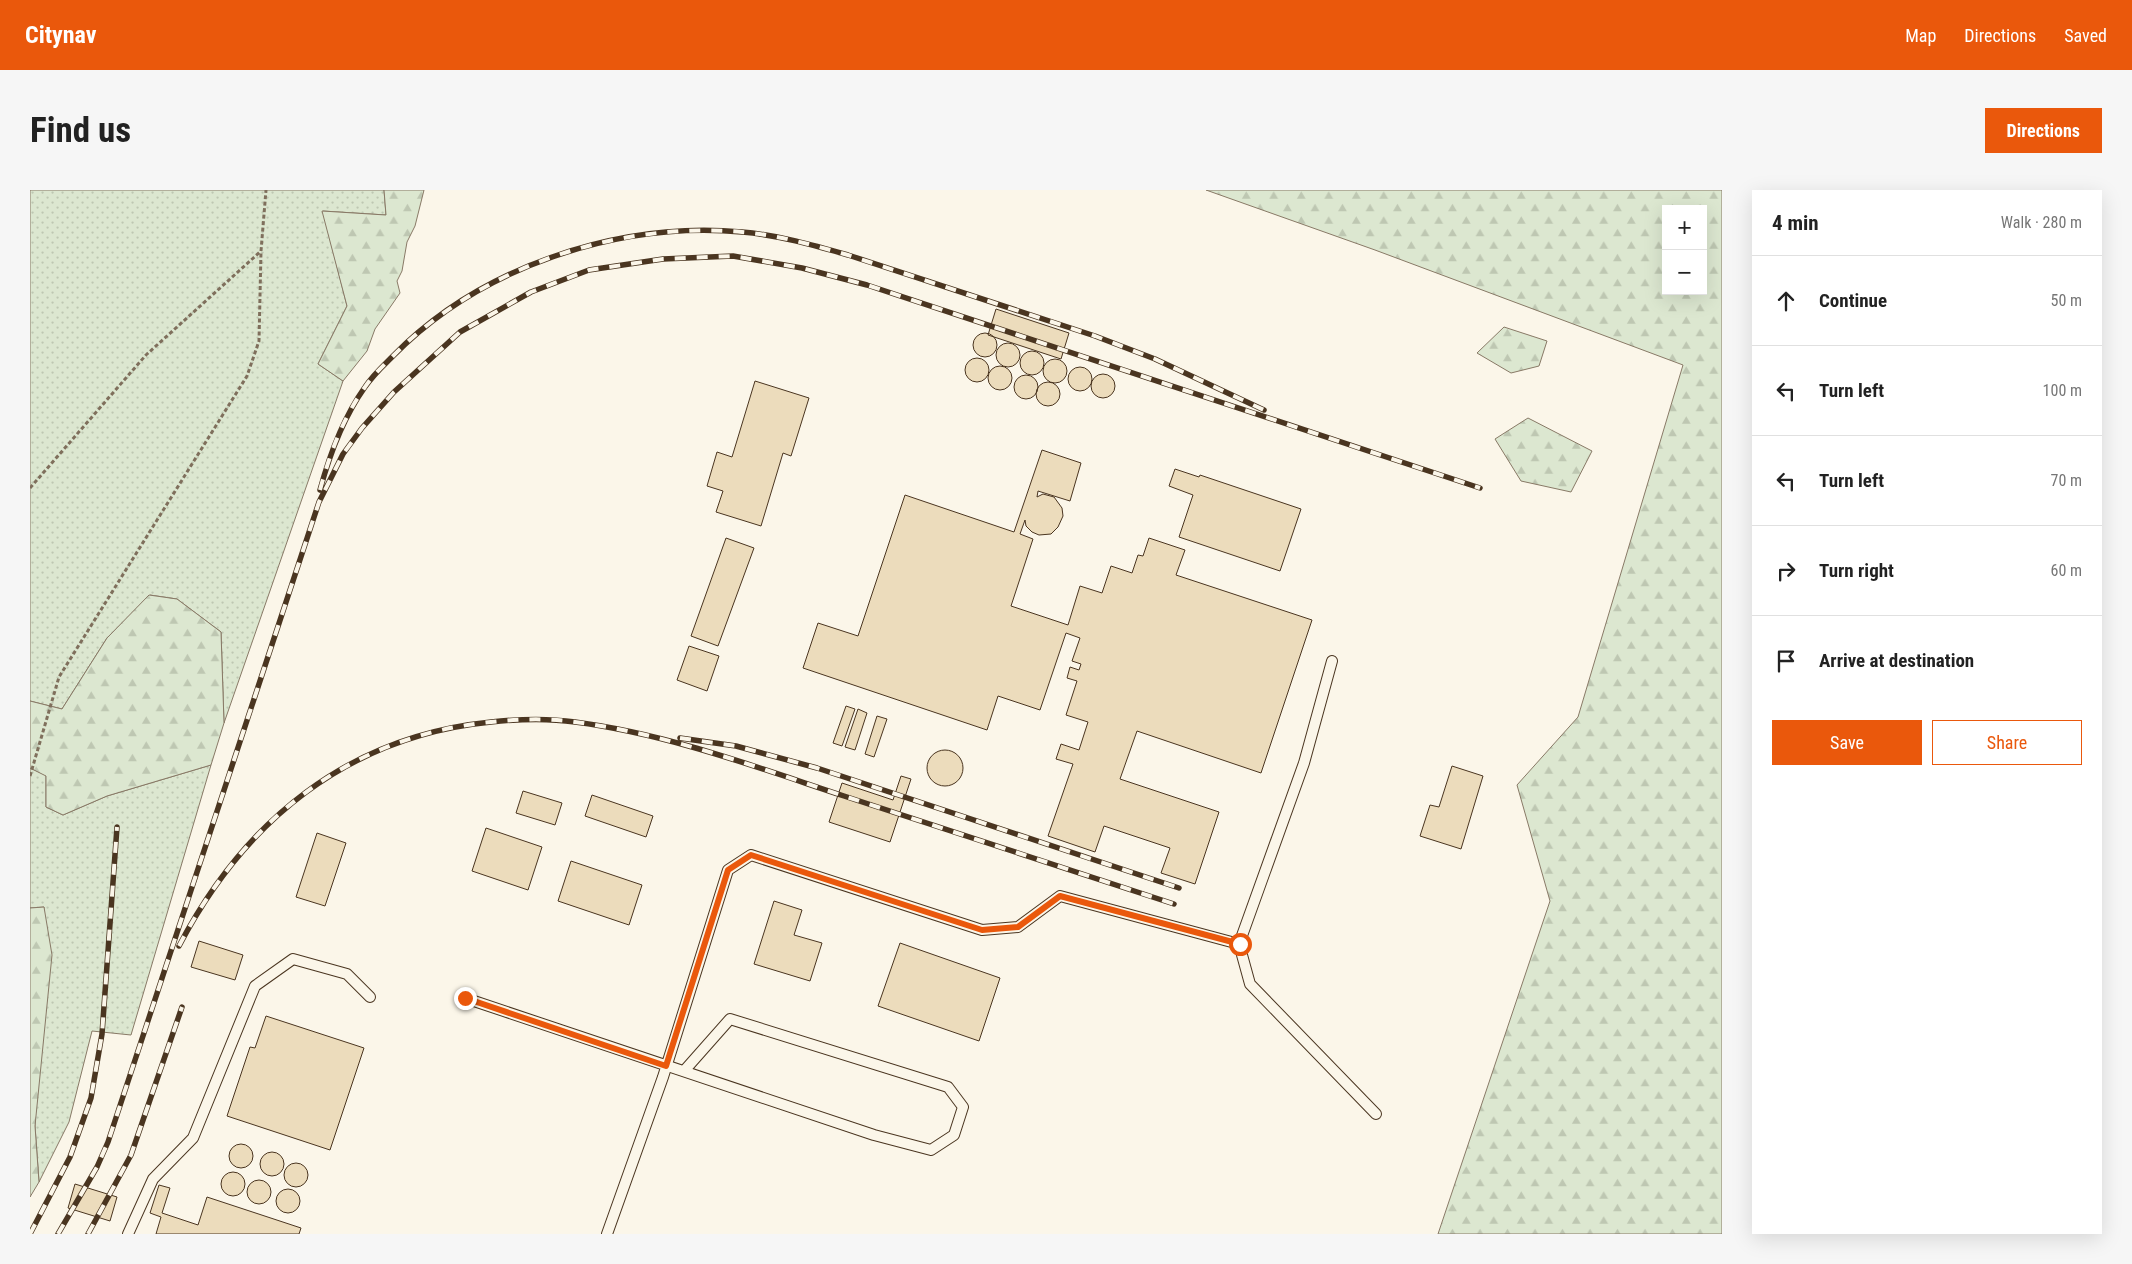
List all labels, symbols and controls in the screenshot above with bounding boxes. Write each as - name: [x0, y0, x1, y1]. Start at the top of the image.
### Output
- text: Citynav: [25, 21, 96, 49]
- text: Map: [1905, 25, 1936, 46]
- text: Directions: [1964, 25, 2036, 46]
- text: Saved: [2064, 25, 2107, 46]
- button: Directions: [1985, 108, 2102, 153]
- text: Find us: [30, 110, 131, 151]
- map controls: [1662, 205, 1707, 295]
- button: +: [1662, 205, 1707, 250]
- text: 4 min: [1772, 211, 1819, 235]
- text: Walk · 280 m: [2001, 213, 2082, 232]
- button: −: [1662, 250, 1707, 295]
- icon: ahead: [1772, 287, 1800, 315]
- text: Continue: [1819, 289, 1887, 312]
- text: 50 m: [2050, 291, 2082, 310]
- icon: left: [1772, 377, 1800, 405]
- text: Turn left: [1819, 379, 1884, 402]
- text: 100 m: [2043, 381, 2082, 400]
- icon: left: [1772, 467, 1800, 495]
- text: Turn left: [1819, 469, 1884, 492]
- text: 70 m: [2050, 471, 2082, 490]
- icon: right: [1772, 557, 1800, 585]
- text: Turn right: [1819, 559, 1894, 582]
- text: 60 m: [2050, 561, 2082, 580]
- icon: arrive: [1772, 647, 1800, 675]
- text: Arrive at destination: [1819, 649, 1974, 672]
- button: Save: [1772, 720, 1922, 765]
- button: Share: [1932, 720, 2082, 765]
- route start: [1229, 933, 1252, 956]
- route end: [454, 987, 477, 1010]

